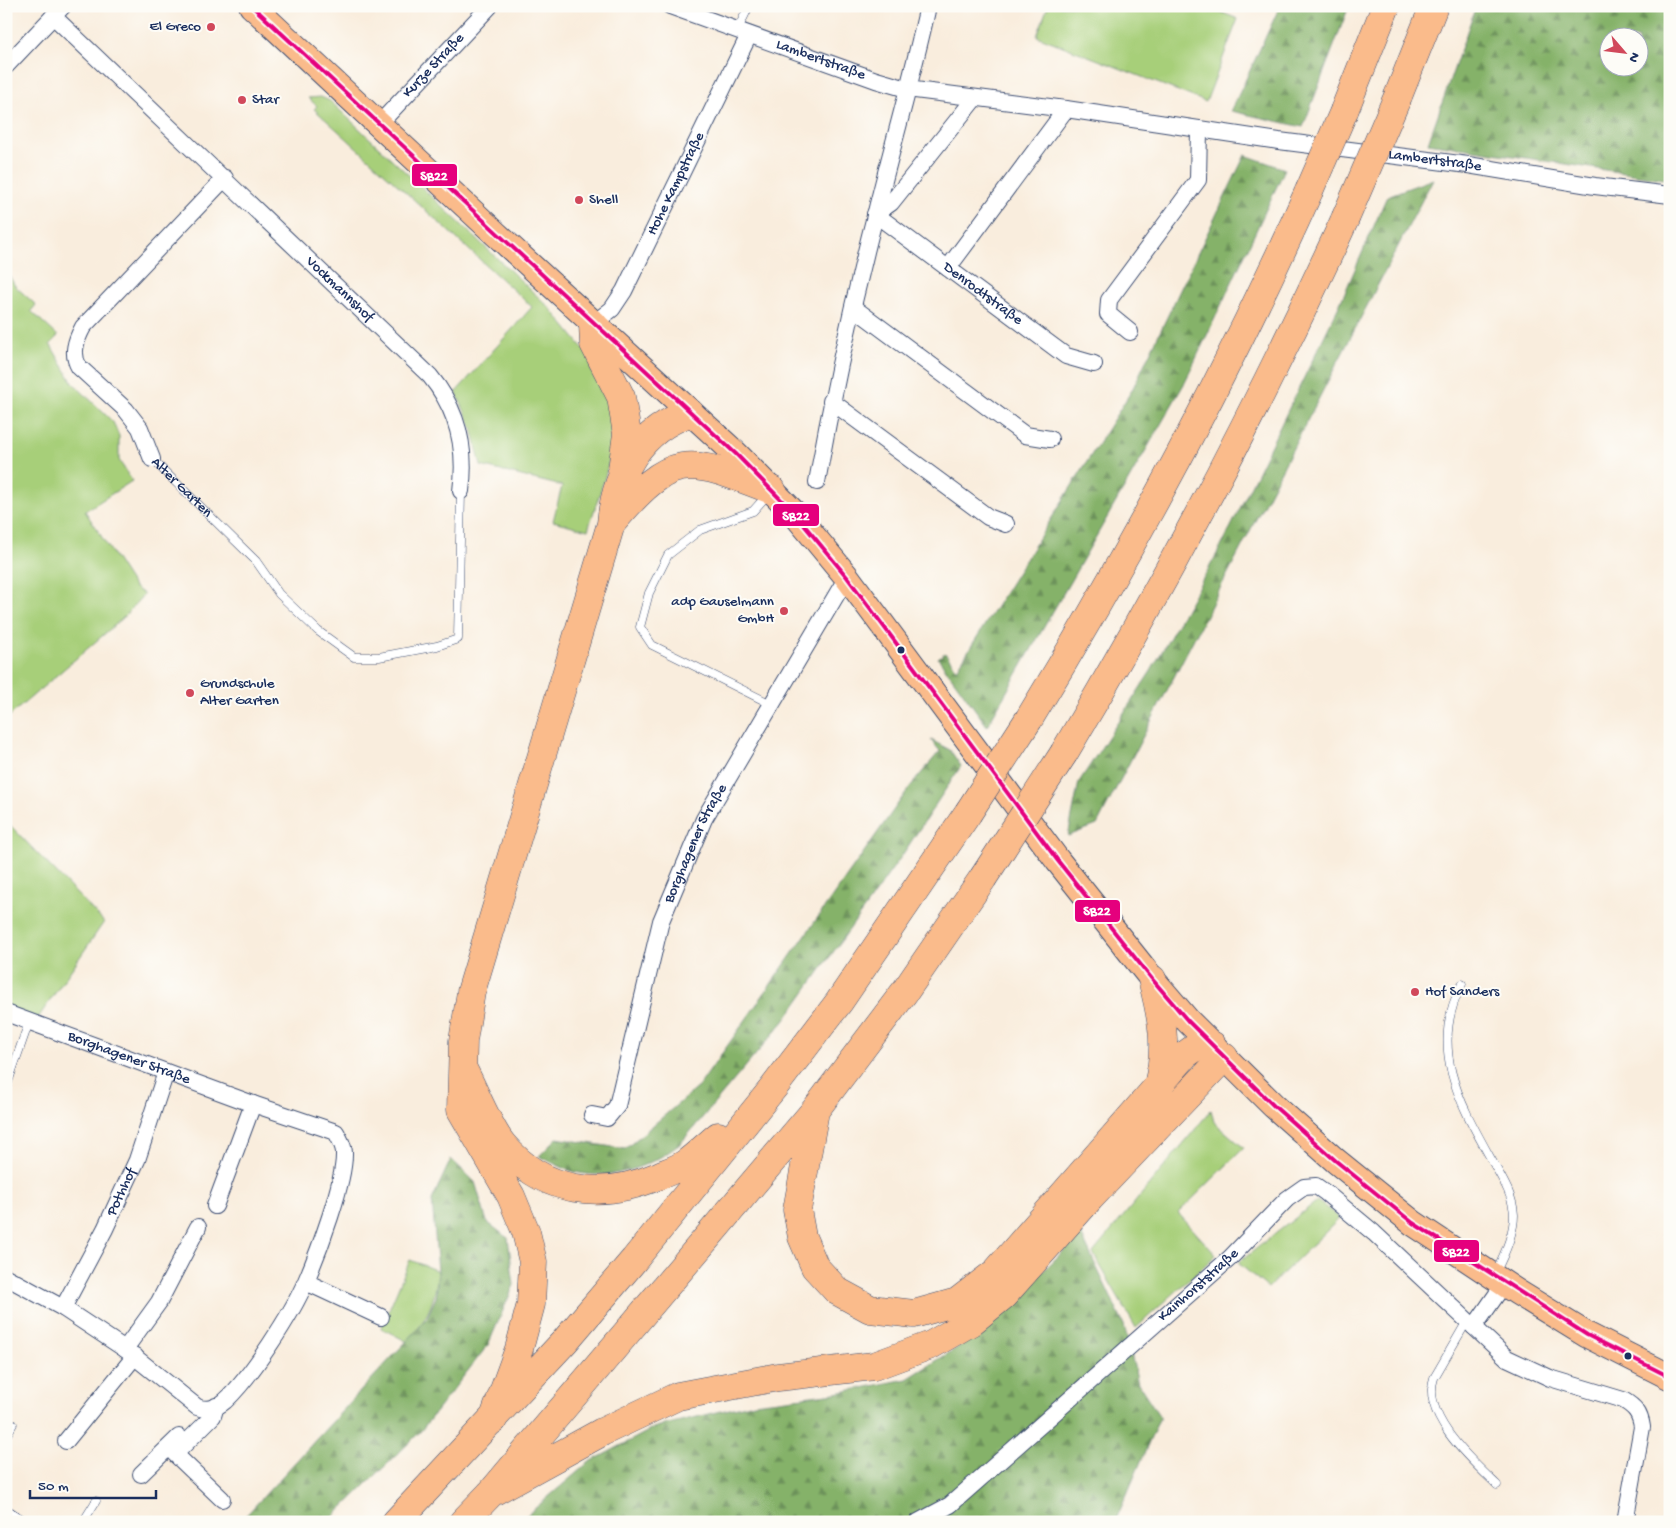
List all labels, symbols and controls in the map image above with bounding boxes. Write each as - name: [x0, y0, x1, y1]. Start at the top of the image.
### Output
- place label: El Greco: [149, 18, 201, 36]
- marker: El Greco: [205, 21, 217, 33]
- north arrow: [1598, 28, 1648, 78]
- street label: Kurze Straße: [399, 29, 469, 102]
- street label: Lambertstraße: [773, 36, 868, 84]
- text: N: [1624, 49, 1643, 65]
- place label: Star: [252, 91, 280, 109]
- marker: Star: [236, 94, 248, 106]
- street label: Hohe Kampstraße: [644, 129, 709, 238]
- street label: Lambertstraße: [1387, 146, 1483, 176]
- line badge: SB22: [411, 163, 458, 187]
- text: SB22: [420, 169, 448, 186]
- place label: Shell: [589, 191, 618, 209]
- marker: Shell: [573, 194, 585, 206]
- street label: Vockmannshof: [301, 252, 378, 327]
- street label: Denrodtstraße: [938, 258, 1026, 330]
- street label: Alter Garten: [147, 454, 216, 522]
- line badge: SB22: [772, 503, 820, 527]
- text: SB22: [782, 509, 810, 526]
- place label: adp Gauselmann GmbH: [671, 593, 774, 628]
- marker: adp Gauselmann GmbH: [778, 605, 790, 617]
- unlabelled marker: [896, 645, 906, 655]
- place label: Grundschule Alter Garten: [200, 675, 279, 710]
- marker: Grundschule Alter Garten: [184, 687, 196, 699]
- street label: Borghagener Straße: [660, 781, 732, 907]
- line badge: SB22: [1074, 899, 1121, 923]
- text: SB22: [1083, 904, 1111, 921]
- place label: Hof Sanders: [1425, 983, 1500, 1001]
- marker: Hof Sanders: [1409, 986, 1421, 998]
- street label: Borghagener Straße: [64, 1027, 193, 1089]
- street label: Pothhof: [103, 1164, 141, 1220]
- line badge: SB22: [1433, 1239, 1480, 1263]
- street label: Kainhorststraße: [1155, 1245, 1243, 1326]
- text: SB22: [1442, 1245, 1470, 1262]
- unlabelled marker: [1623, 1351, 1633, 1361]
- scale bar: [30, 1468, 156, 1500]
- text: 50 m: [38, 1478, 69, 1496]

